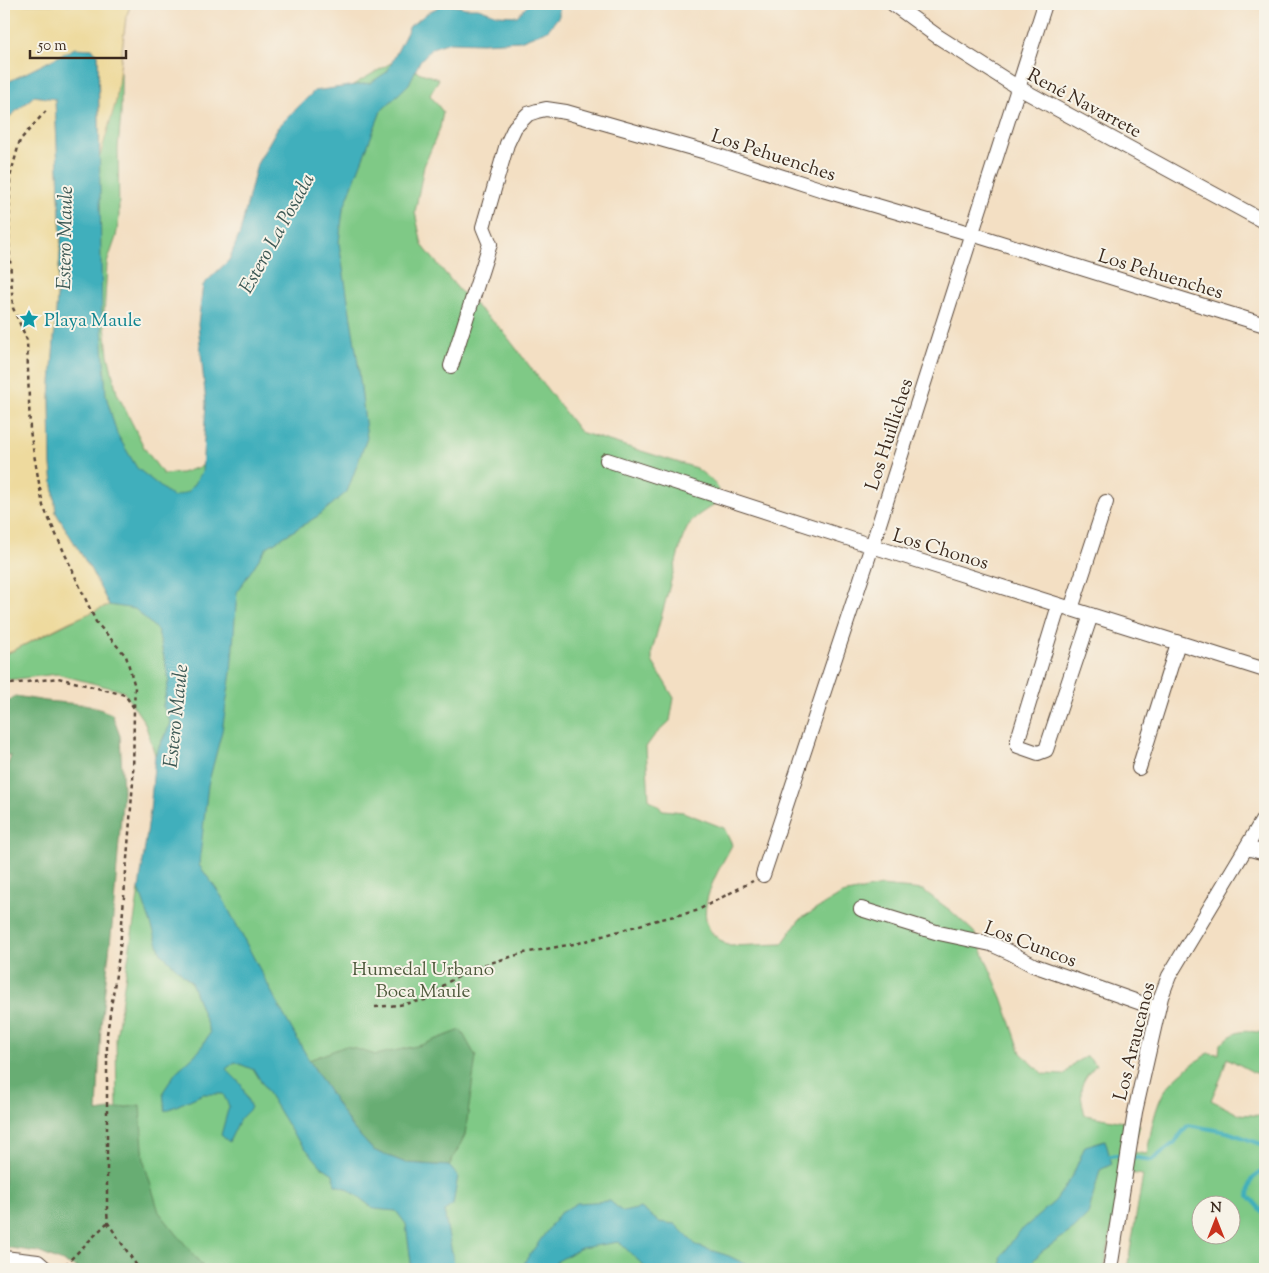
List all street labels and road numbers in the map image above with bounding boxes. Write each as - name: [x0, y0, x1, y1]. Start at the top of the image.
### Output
- street label: René Navarrete: [1022, 63, 1146, 146]
- street label: Los Pehuenches: [707, 124, 839, 189]
- street label: Los Pehuenches: [1094, 244, 1226, 307]
- street label: Los Huilliches: [860, 375, 921, 494]
- street label: Los Chonos: [889, 523, 992, 578]
- street label: Los Cuncos: [980, 915, 1080, 975]
- street label: Los Araucanos: [1108, 980, 1163, 1104]

